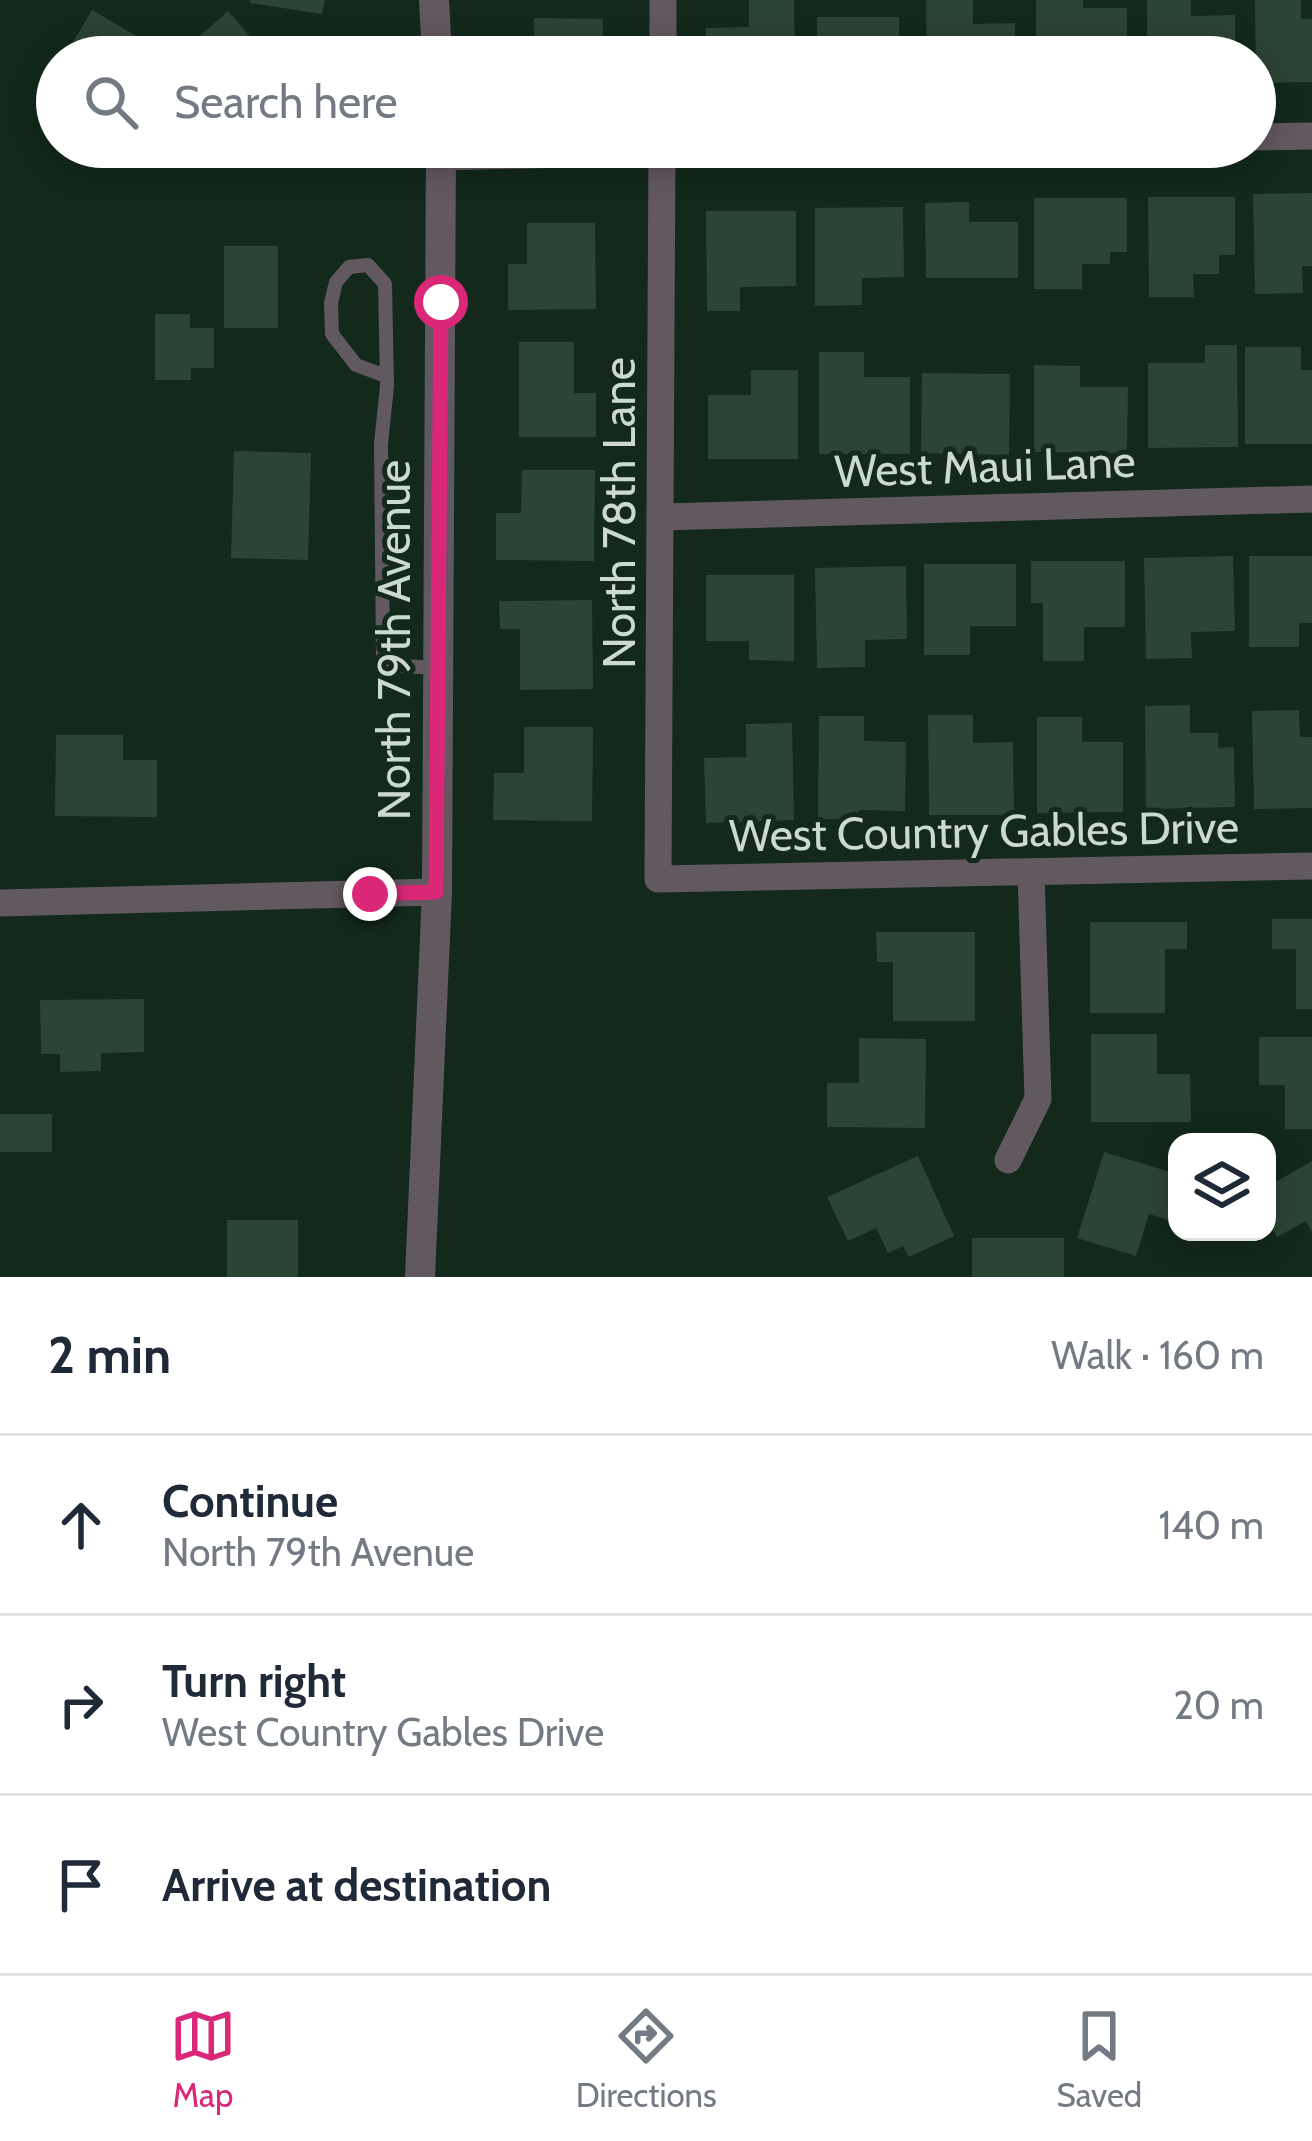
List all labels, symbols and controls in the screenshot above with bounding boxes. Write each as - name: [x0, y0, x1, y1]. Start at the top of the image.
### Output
- search box: [36, 36, 1276, 168]
- icon: search: [78, 69, 144, 135]
- text: Search here: [174, 75, 398, 129]
- route start: [414, 275, 468, 329]
- street label: North 78th Lane: [592, 357, 646, 669]
- street label: West Maui Lane: [834, 434, 1136, 498]
- street label: North 79th Avenue: [367, 460, 421, 820]
- street label: West Country Gables Drive: [728, 800, 1240, 862]
- route end: [343, 867, 397, 921]
- map controls: [1168, 1133, 1276, 1241]
- button: layers: [1168, 1133, 1276, 1241]
- text: 2 min: [48, 1324, 171, 1386]
- text: Walk · 160 m: [1051, 1331, 1264, 1379]
- text: Continue: [162, 1474, 338, 1528]
- icon: ahead: [48, 1492, 114, 1558]
- text: 140 m: [1159, 1501, 1264, 1549]
- text: North 79th Avenue: [162, 1528, 474, 1576]
- text: Turn right: [162, 1654, 346, 1708]
- icon: right: [48, 1672, 114, 1738]
- text: 20 m: [1173, 1681, 1264, 1729]
- text: West Country Gables Drive: [162, 1708, 604, 1756]
- icon: arrive: [48, 1852, 114, 1918]
- text: Arrive at destination: [162, 1858, 551, 1912]
- tab: Map: [170, 2003, 236, 2115]
- tab: Directions: [576, 2003, 717, 2115]
- tab: Saved: [1056, 2003, 1142, 2115]

